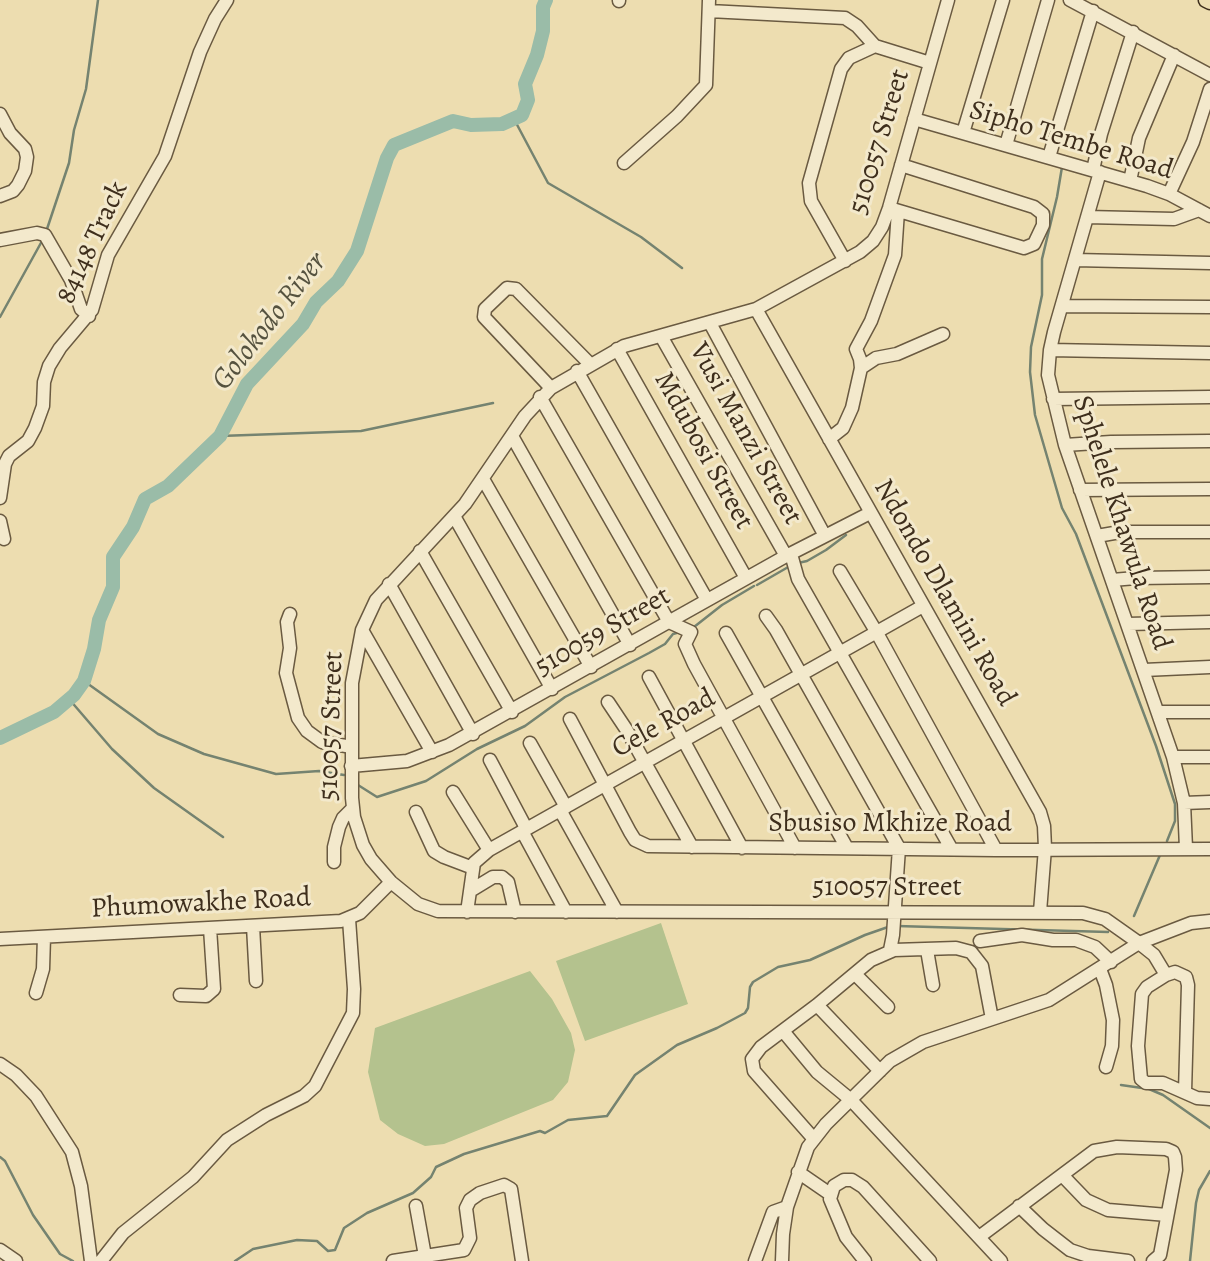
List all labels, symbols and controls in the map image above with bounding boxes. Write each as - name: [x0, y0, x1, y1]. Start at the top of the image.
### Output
- street label: 510057 Street: [842, 66, 918, 218]
- street label: Sipho Tembe Road: [965, 94, 1177, 188]
- street label: 84148 Track: [50, 176, 136, 310]
- water label: Golokodo River: [205, 246, 335, 398]
- street label: Vusi Manzi Street: [681, 337, 809, 531]
- street label: Mdubosi Street: [646, 366, 760, 536]
- street label: Sphelele Khawula Road: [1064, 392, 1178, 654]
- street label: Ndondo Dlamini Road: [865, 474, 1023, 712]
- street label: 510059 Street: [529, 580, 677, 684]
- street label: 510057 Street: [313, 651, 351, 801]
- street label: Cele Road: [607, 682, 721, 766]
- street label: Sbusiso Mkhize Road: [768, 807, 1012, 841]
- street label: 510057 Street: [812, 871, 962, 905]
- street label: Phumowakhe Road: [90, 881, 312, 927]

